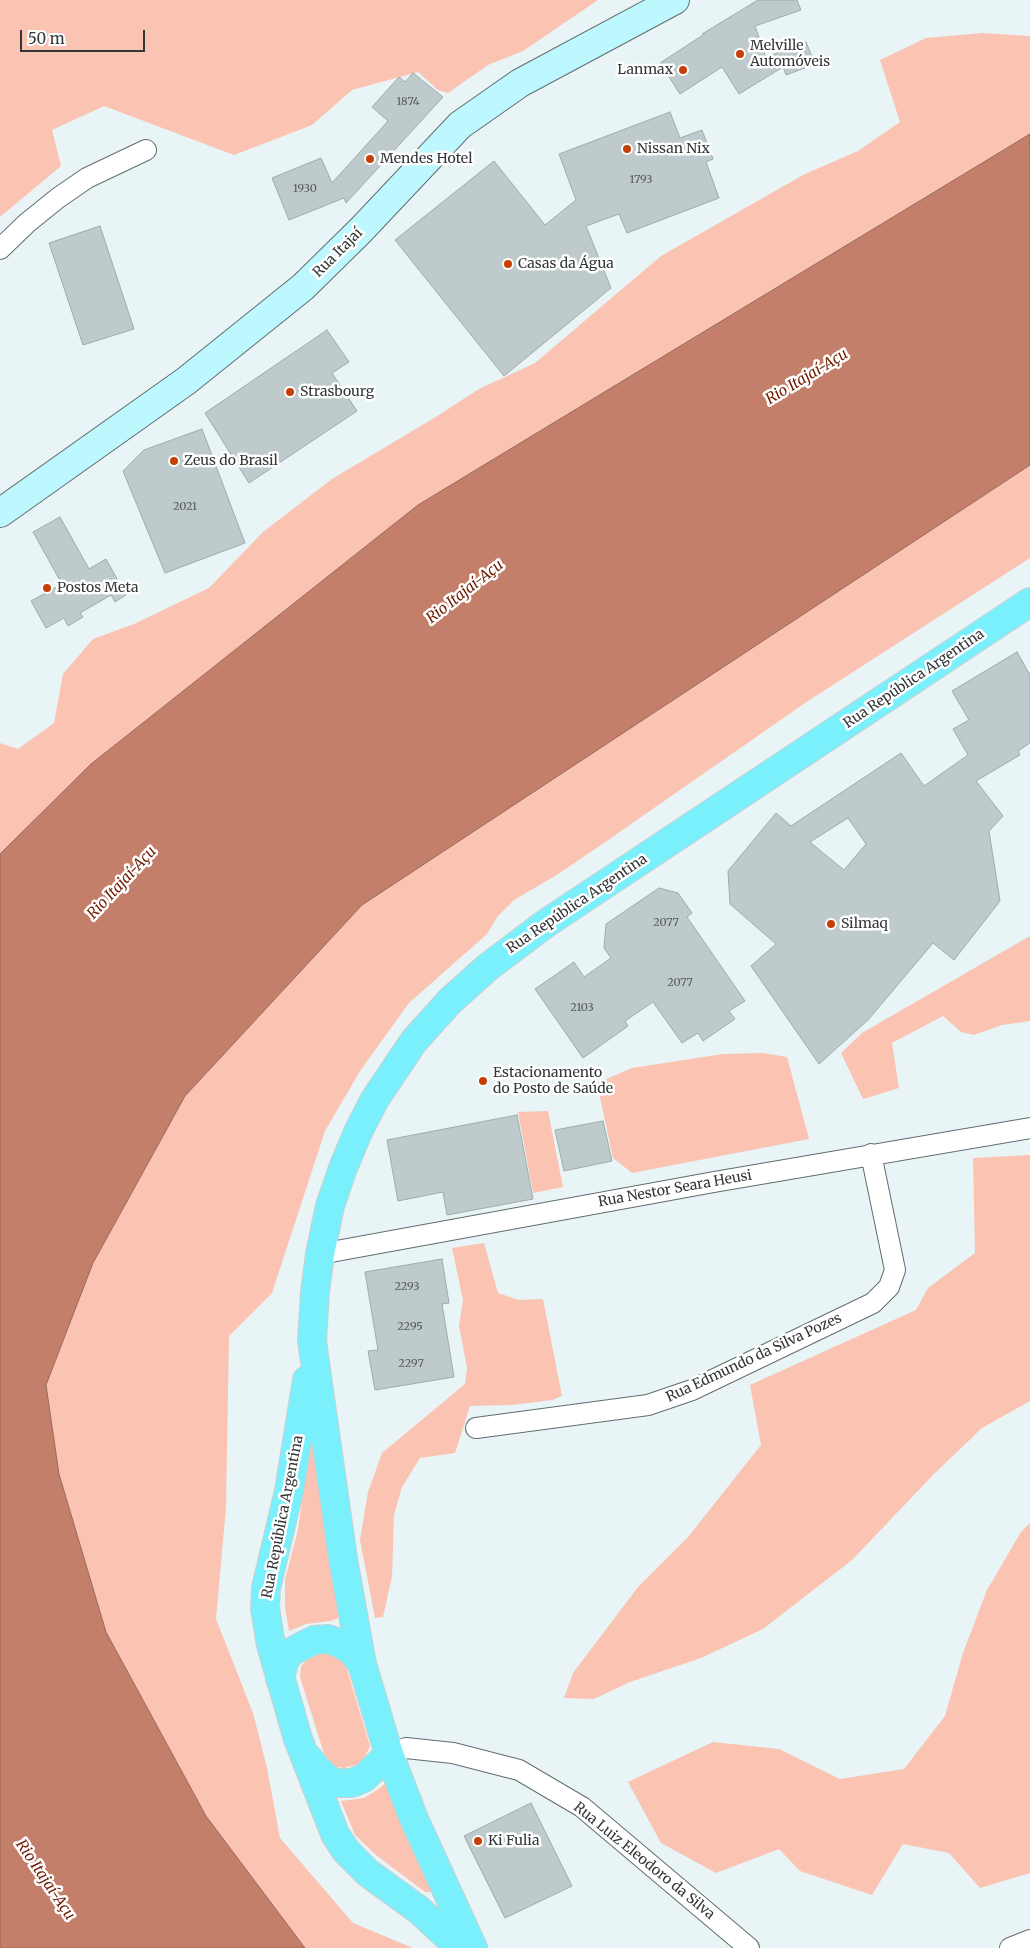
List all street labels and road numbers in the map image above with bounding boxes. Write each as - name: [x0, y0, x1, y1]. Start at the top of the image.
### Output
- street label: Rua Itajaí: [310, 225, 366, 281]
- street label: Rua República Argentina: [841, 626, 987, 732]
- street label: Rua República Argentina: [504, 851, 650, 957]
- street label: Rua Nestor Seara Heusi: [597, 1167, 753, 1211]
- street label: Rua Edmundo da Silva Pozes: [664, 1310, 844, 1406]
- street label: Rua República Argentina: [259, 1434, 307, 1600]
- street label: Rua Luiz Eleodoro da Silva: [570, 1799, 718, 1923]

